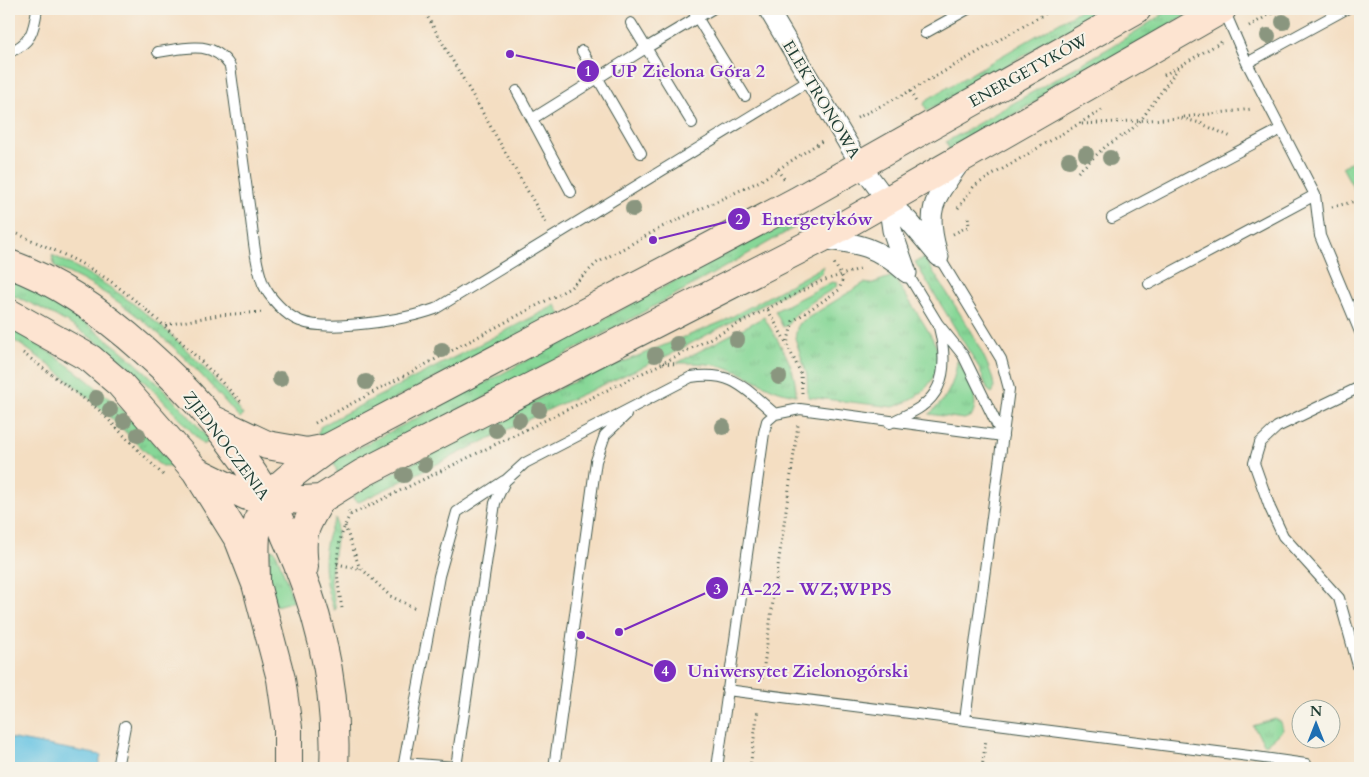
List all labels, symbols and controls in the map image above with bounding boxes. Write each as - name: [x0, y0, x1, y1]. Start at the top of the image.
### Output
- street label: ENERGETYKÓW: [965, 29, 1092, 113]
- street label: ELEKTRONOWA: [777, 36, 866, 163]
- callout: UP Zielona Góra 2: [576, 54, 775, 87]
- text: UP Zielona Góra 2: [611, 59, 765, 84]
- text: 1: [584, 61, 592, 81]
- callout: Energetyków: [727, 203, 883, 236]
- text: Energetyków: [761, 207, 873, 232]
- text: 2: [735, 209, 743, 229]
- street label: ZJEDNOCZENIA: [178, 387, 275, 505]
- callout: A-22 - WZ;WPPS: [705, 572, 901, 605]
- text: A-22 - WZ;WPPS: [740, 577, 892, 602]
- text: 3: [713, 579, 721, 599]
- callout: Uniwersytet Zielonogórski: [652, 654, 918, 687]
- text: Uniwersytet Zielonogórski: [687, 659, 909, 684]
- text: 4: [661, 661, 669, 681]
- north arrow: [1292, 700, 1342, 750]
- text: N: [1310, 702, 1322, 721]

